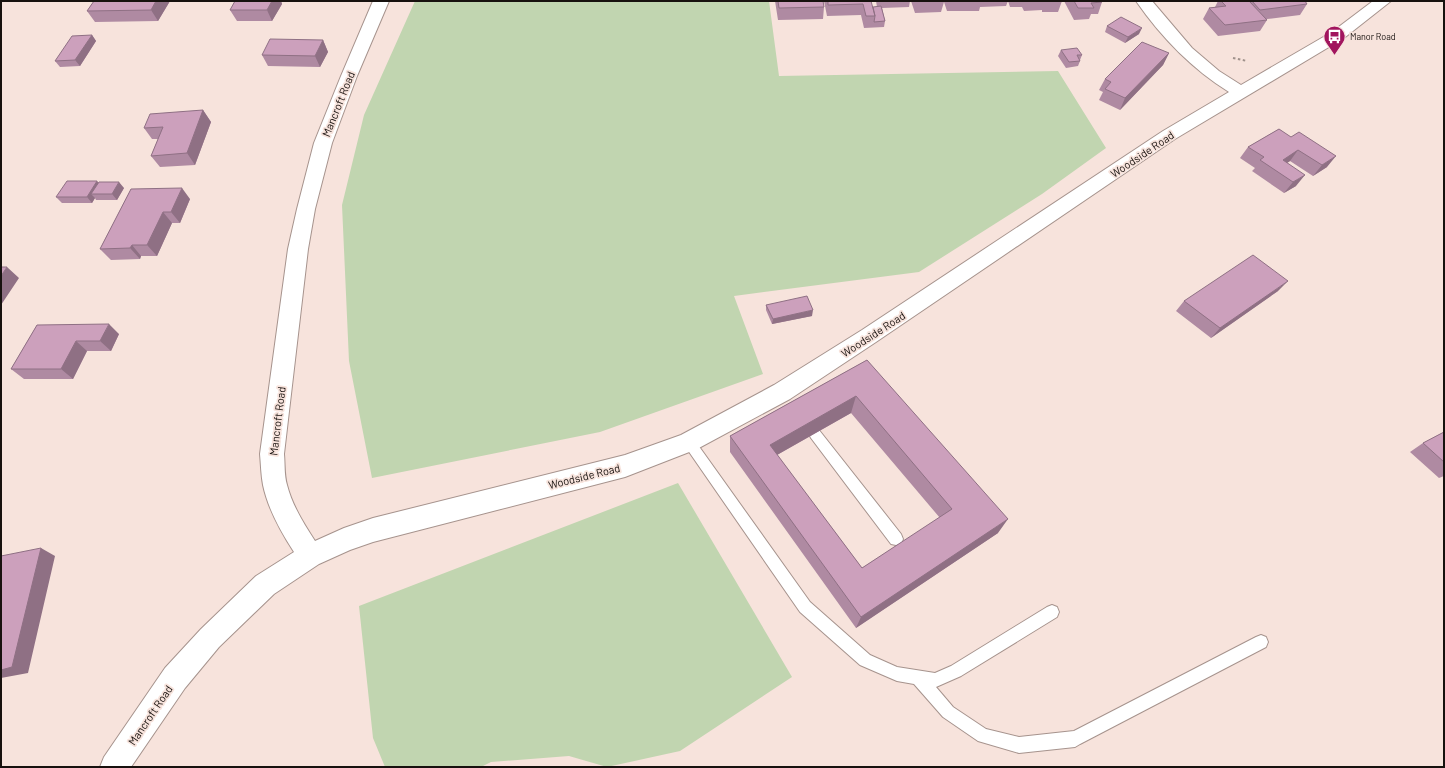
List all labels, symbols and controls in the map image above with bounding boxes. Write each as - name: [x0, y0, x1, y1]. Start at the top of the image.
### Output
- bus stop icon: Manor Road: [1321, 23, 1347, 56]
- place label: Manor Road: [1350, 31, 1396, 42]
- street label: Mancroft Road: [319, 69, 357, 139]
- street label: Woodside Road: [1108, 128, 1176, 180]
- street label: Woodside Road: [839, 309, 907, 359]
- street label: Mancroft Road: [266, 386, 288, 456]
- street label: Woodside Road: [547, 461, 621, 491]
- street label: Mancroft Road: [125, 683, 175, 747]

